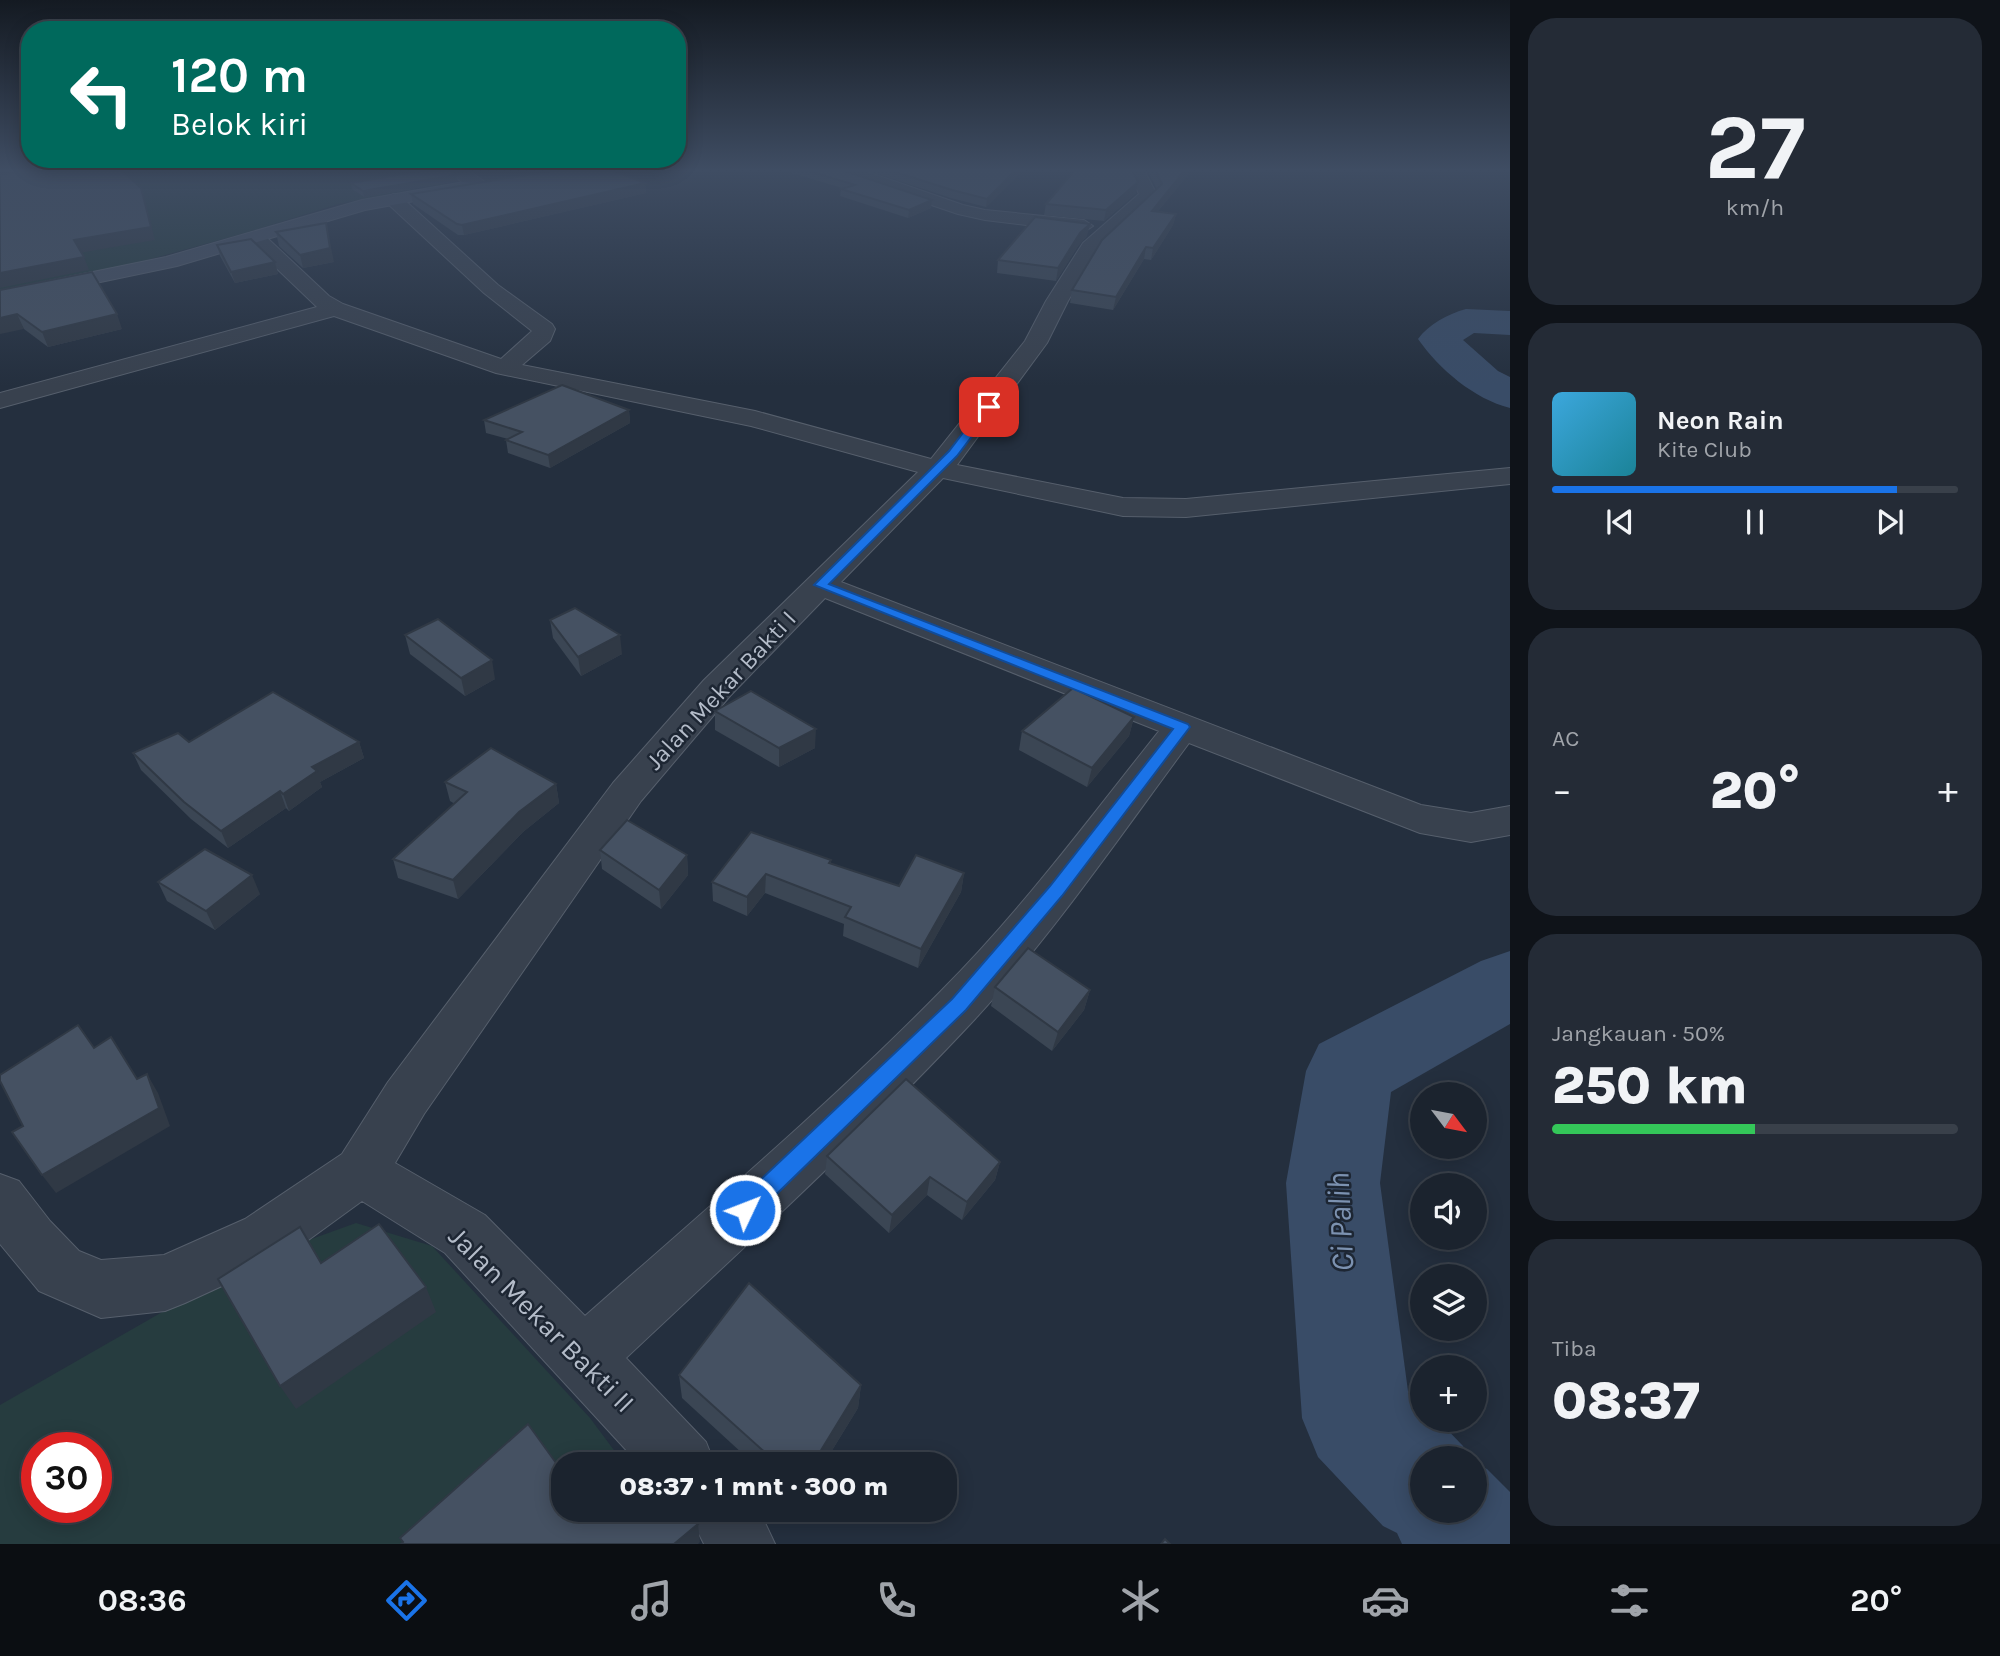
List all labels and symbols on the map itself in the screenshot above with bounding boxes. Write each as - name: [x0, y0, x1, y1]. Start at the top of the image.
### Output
- pin: [959, 377, 1019, 437]
- street label: Jalan Mekar Bakti I: [640, 605, 802, 775]
- north arrow: [1410, 1082, 1488, 1158]
- water label: Ci Palih: [1319, 1171, 1362, 1273]
- position arrow: [708, 1173, 782, 1247]
- street label: Jalan Mekar Bakti II: [442, 1220, 641, 1419]
- speed limit sign: 30: [21, 1432, 112, 1523]

